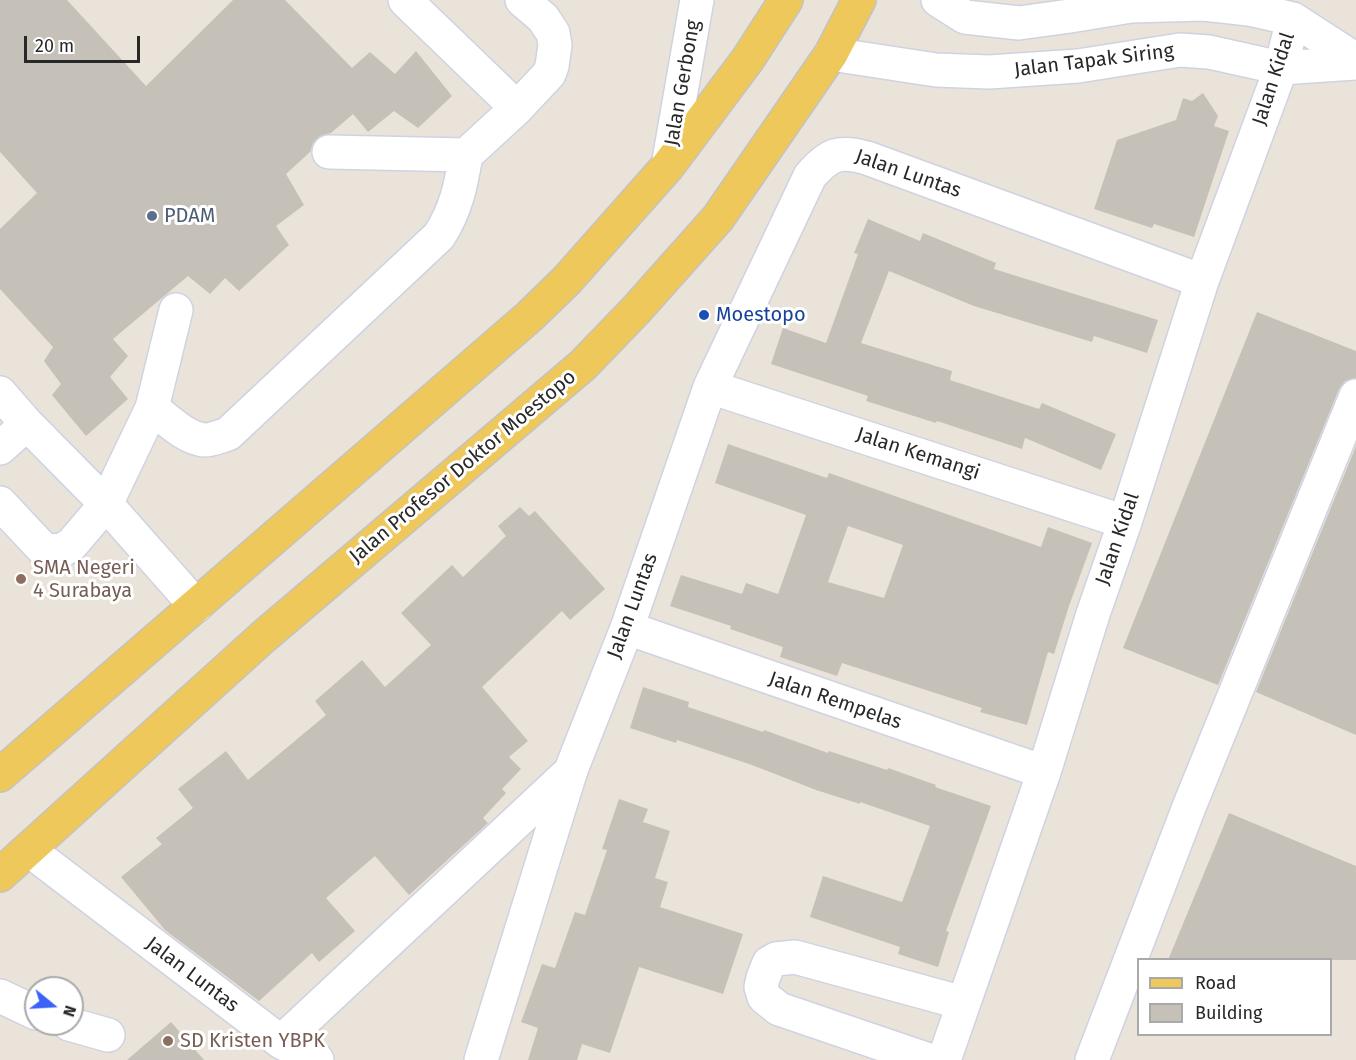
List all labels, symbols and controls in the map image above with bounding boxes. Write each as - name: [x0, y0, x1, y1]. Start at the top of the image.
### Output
- street label: Jalan Gerbong: [660, 18, 706, 148]
- scale bar: [27, 24, 142, 62]
- street label: Jalan Kidal: [1248, 29, 1300, 129]
- text: 20 m: [35, 35, 74, 57]
- street label: Jalan Tapak Siring: [1013, 39, 1175, 83]
- street label: Jalan Luntas: [852, 145, 964, 203]
- place label: PDAM: [164, 204, 215, 228]
- marker: PDAM: [145, 209, 159, 223]
- place label: Moestopo: [716, 303, 806, 327]
- marker: Moestopo: [697, 308, 711, 322]
- street label: Jalan Profesor Doktor Moestopo: [345, 365, 581, 569]
- street label: Jalan Kemangi: [853, 423, 983, 485]
- street label: Jalan Kidal: [1091, 490, 1145, 588]
- street label: Jalan Luntas: [603, 550, 663, 662]
- place label: SMA Negeri 4 Surabaya: [33, 556, 135, 603]
- marker: SMA Negeri 4 Surabaya: [14, 572, 28, 586]
- street label: Jalan Rempelas: [765, 667, 905, 735]
- street label: Jalan Luntas: [141, 932, 243, 1018]
- legend: [1137, 958, 1332, 1036]
- text: Road: [1195, 972, 1237, 994]
- north arrow: [24, 976, 84, 1036]
- text: Building: [1195, 1002, 1262, 1024]
- text: N: [59, 1003, 80, 1019]
- place label: SD Kristen YBPK: [180, 1029, 325, 1053]
- marker: SD Kristen YBPK: [161, 1034, 175, 1048]

